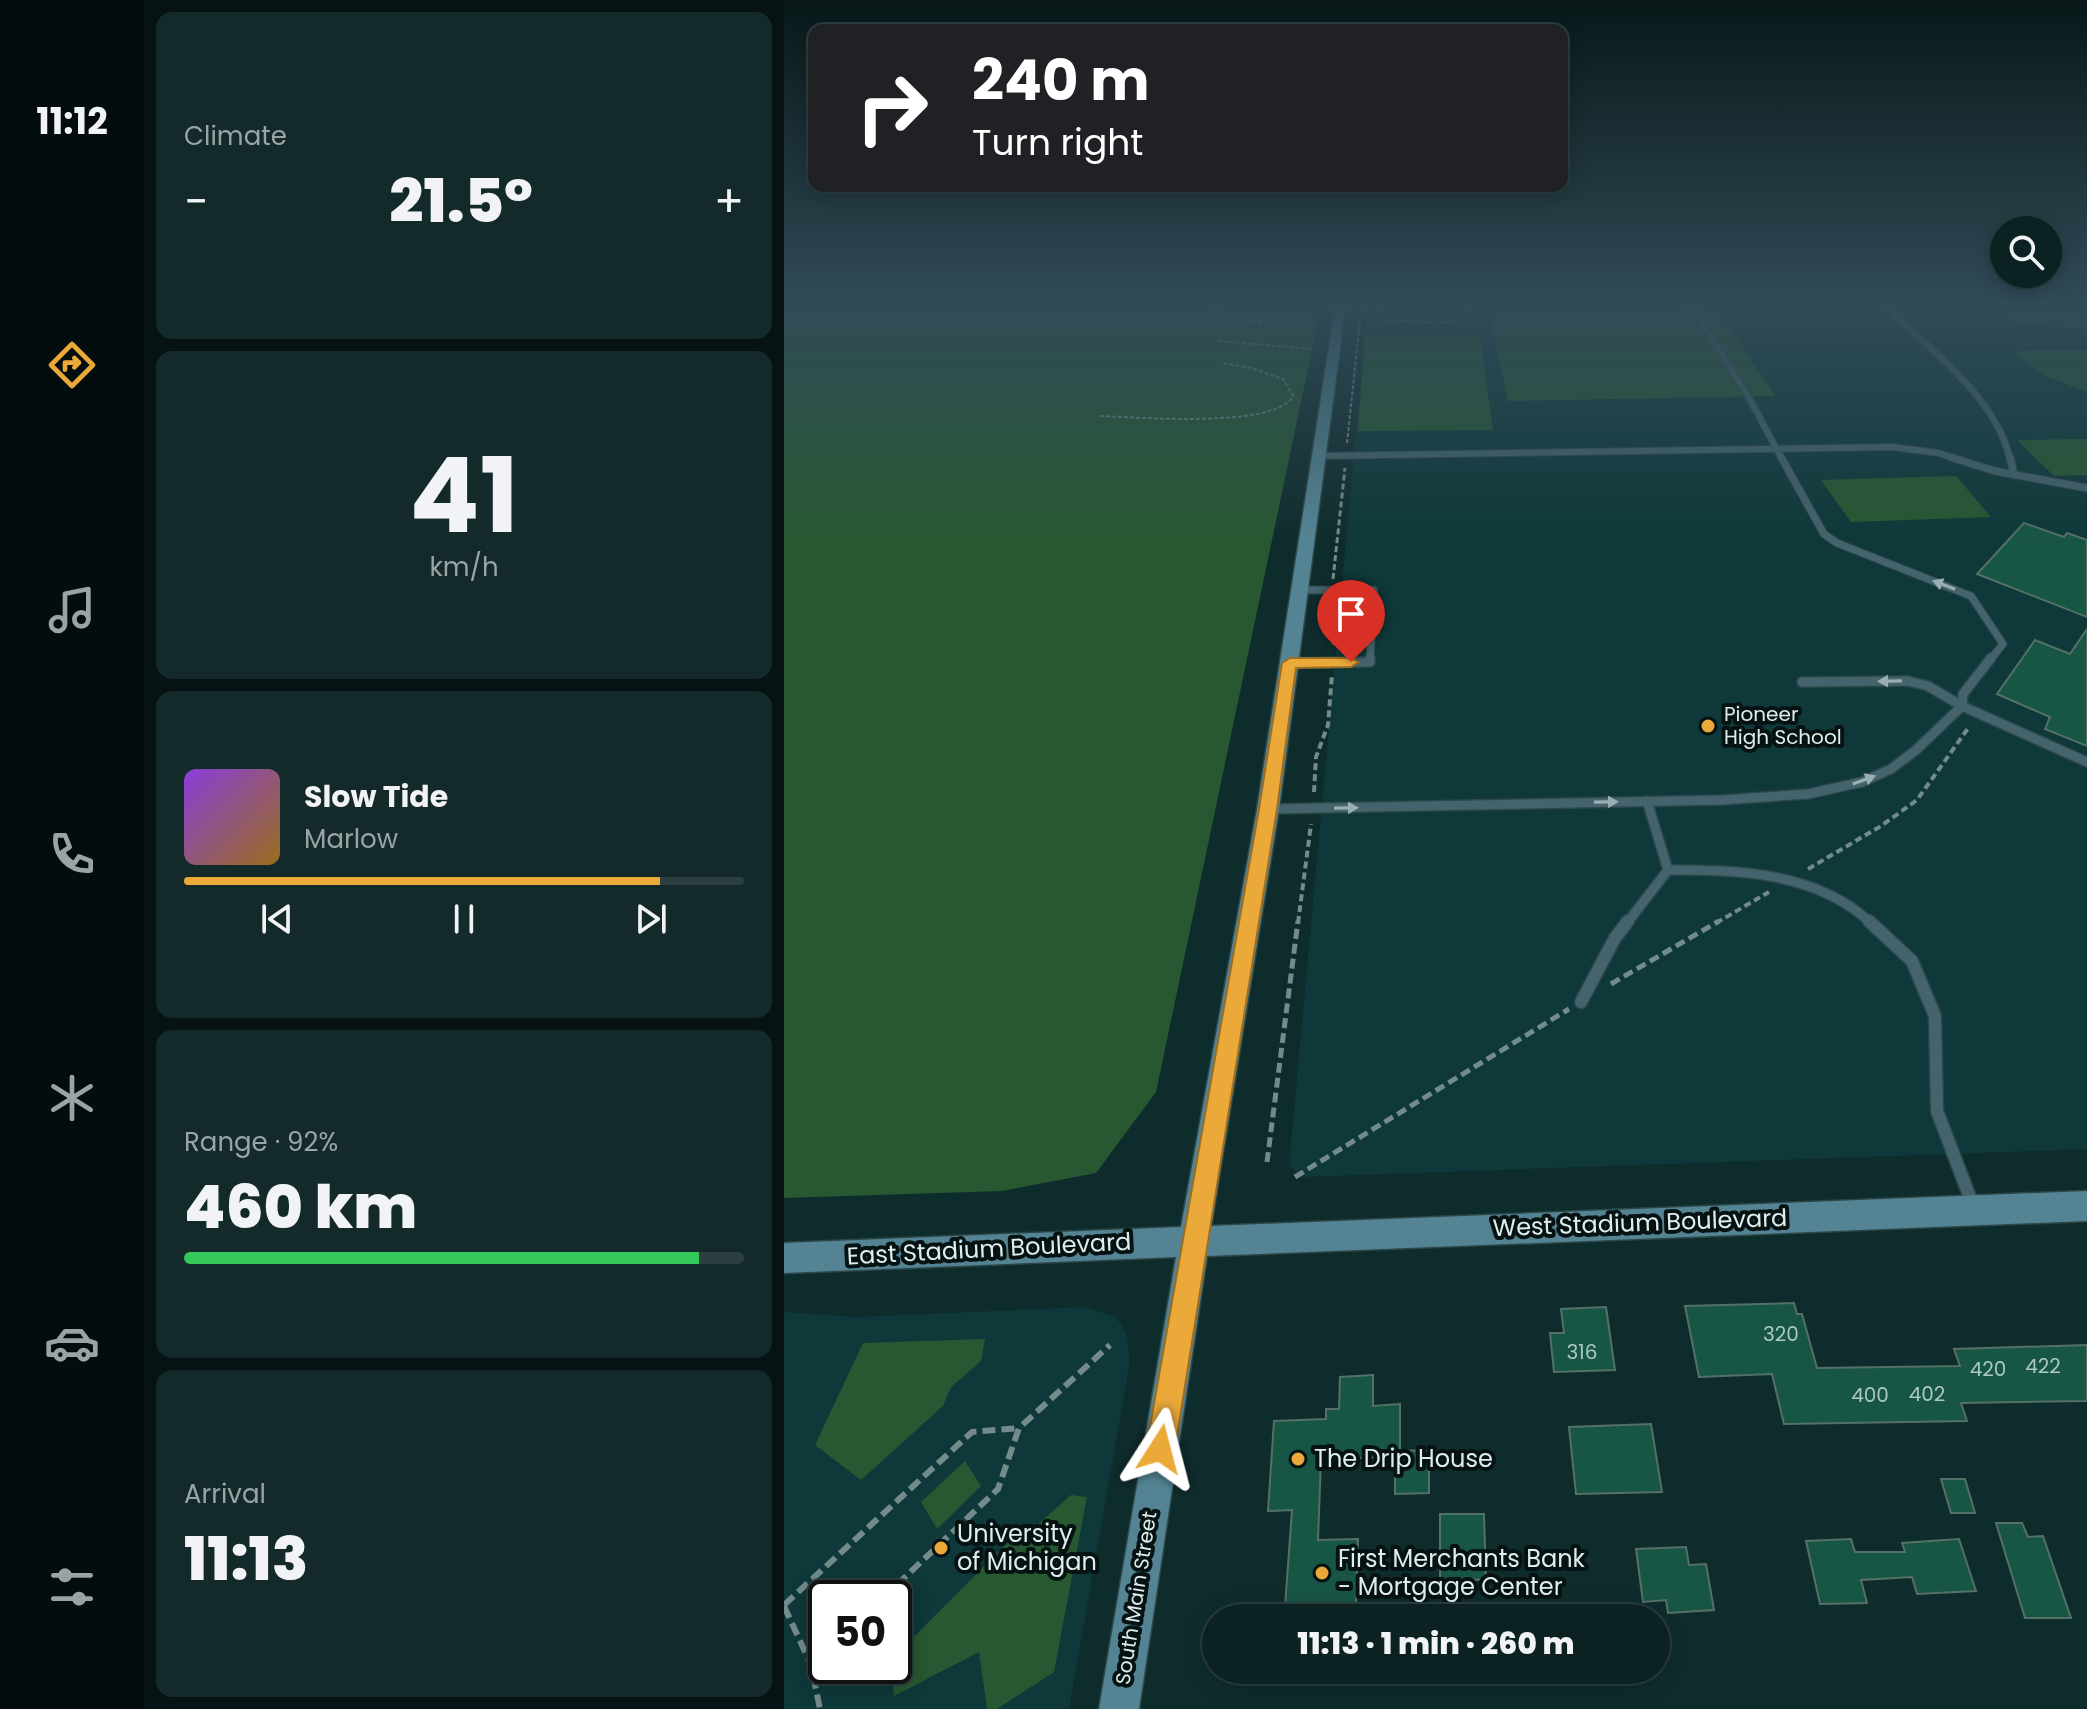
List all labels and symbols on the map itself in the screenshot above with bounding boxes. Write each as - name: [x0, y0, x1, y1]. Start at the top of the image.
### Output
- one-way arrow: [1932, 578, 1956, 591]
- pin: [1317, 580, 1385, 662]
- one-way arrow: [1877, 675, 1902, 687]
- place label: Pioneer High School: [1724, 700, 1842, 751]
- marker: Pioneer High School: [1699, 717, 1717, 735]
- one-way arrow: [1852, 773, 1876, 786]
- one-way arrow: [1594, 795, 1619, 808]
- one-way arrow: [1334, 801, 1359, 814]
- street label: West Stadium Boulevard: [1492, 1201, 1788, 1244]
- street label: East Stadium Boulevard: [846, 1225, 1132, 1272]
- house number: 320: [1763, 1320, 1799, 1348]
- house number: 316: [1567, 1338, 1597, 1366]
- house number: 422: [2025, 1352, 2061, 1380]
- house number: 420: [1970, 1355, 2006, 1383]
- house number: 402: [1909, 1380, 1945, 1408]
- house number: 400: [1851, 1381, 1889, 1409]
- position arrow: [1118, 1407, 1202, 1491]
- place label: The Drip House: [1314, 1442, 1493, 1475]
- marker: The Drip House: [1289, 1450, 1307, 1468]
- street label: South Main Street: [1108, 1509, 1164, 1687]
- place label: University of Michigan: [957, 1517, 1097, 1578]
- marker: University of Michigan: [932, 1539, 950, 1557]
- place label: First Merchants Bank - Mortgage Center: [1338, 1542, 1586, 1603]
- marker: First Merchants Bank - Mortgage Center: [1313, 1564, 1331, 1582]
- speed limit sign: 50: [808, 1580, 912, 1684]

